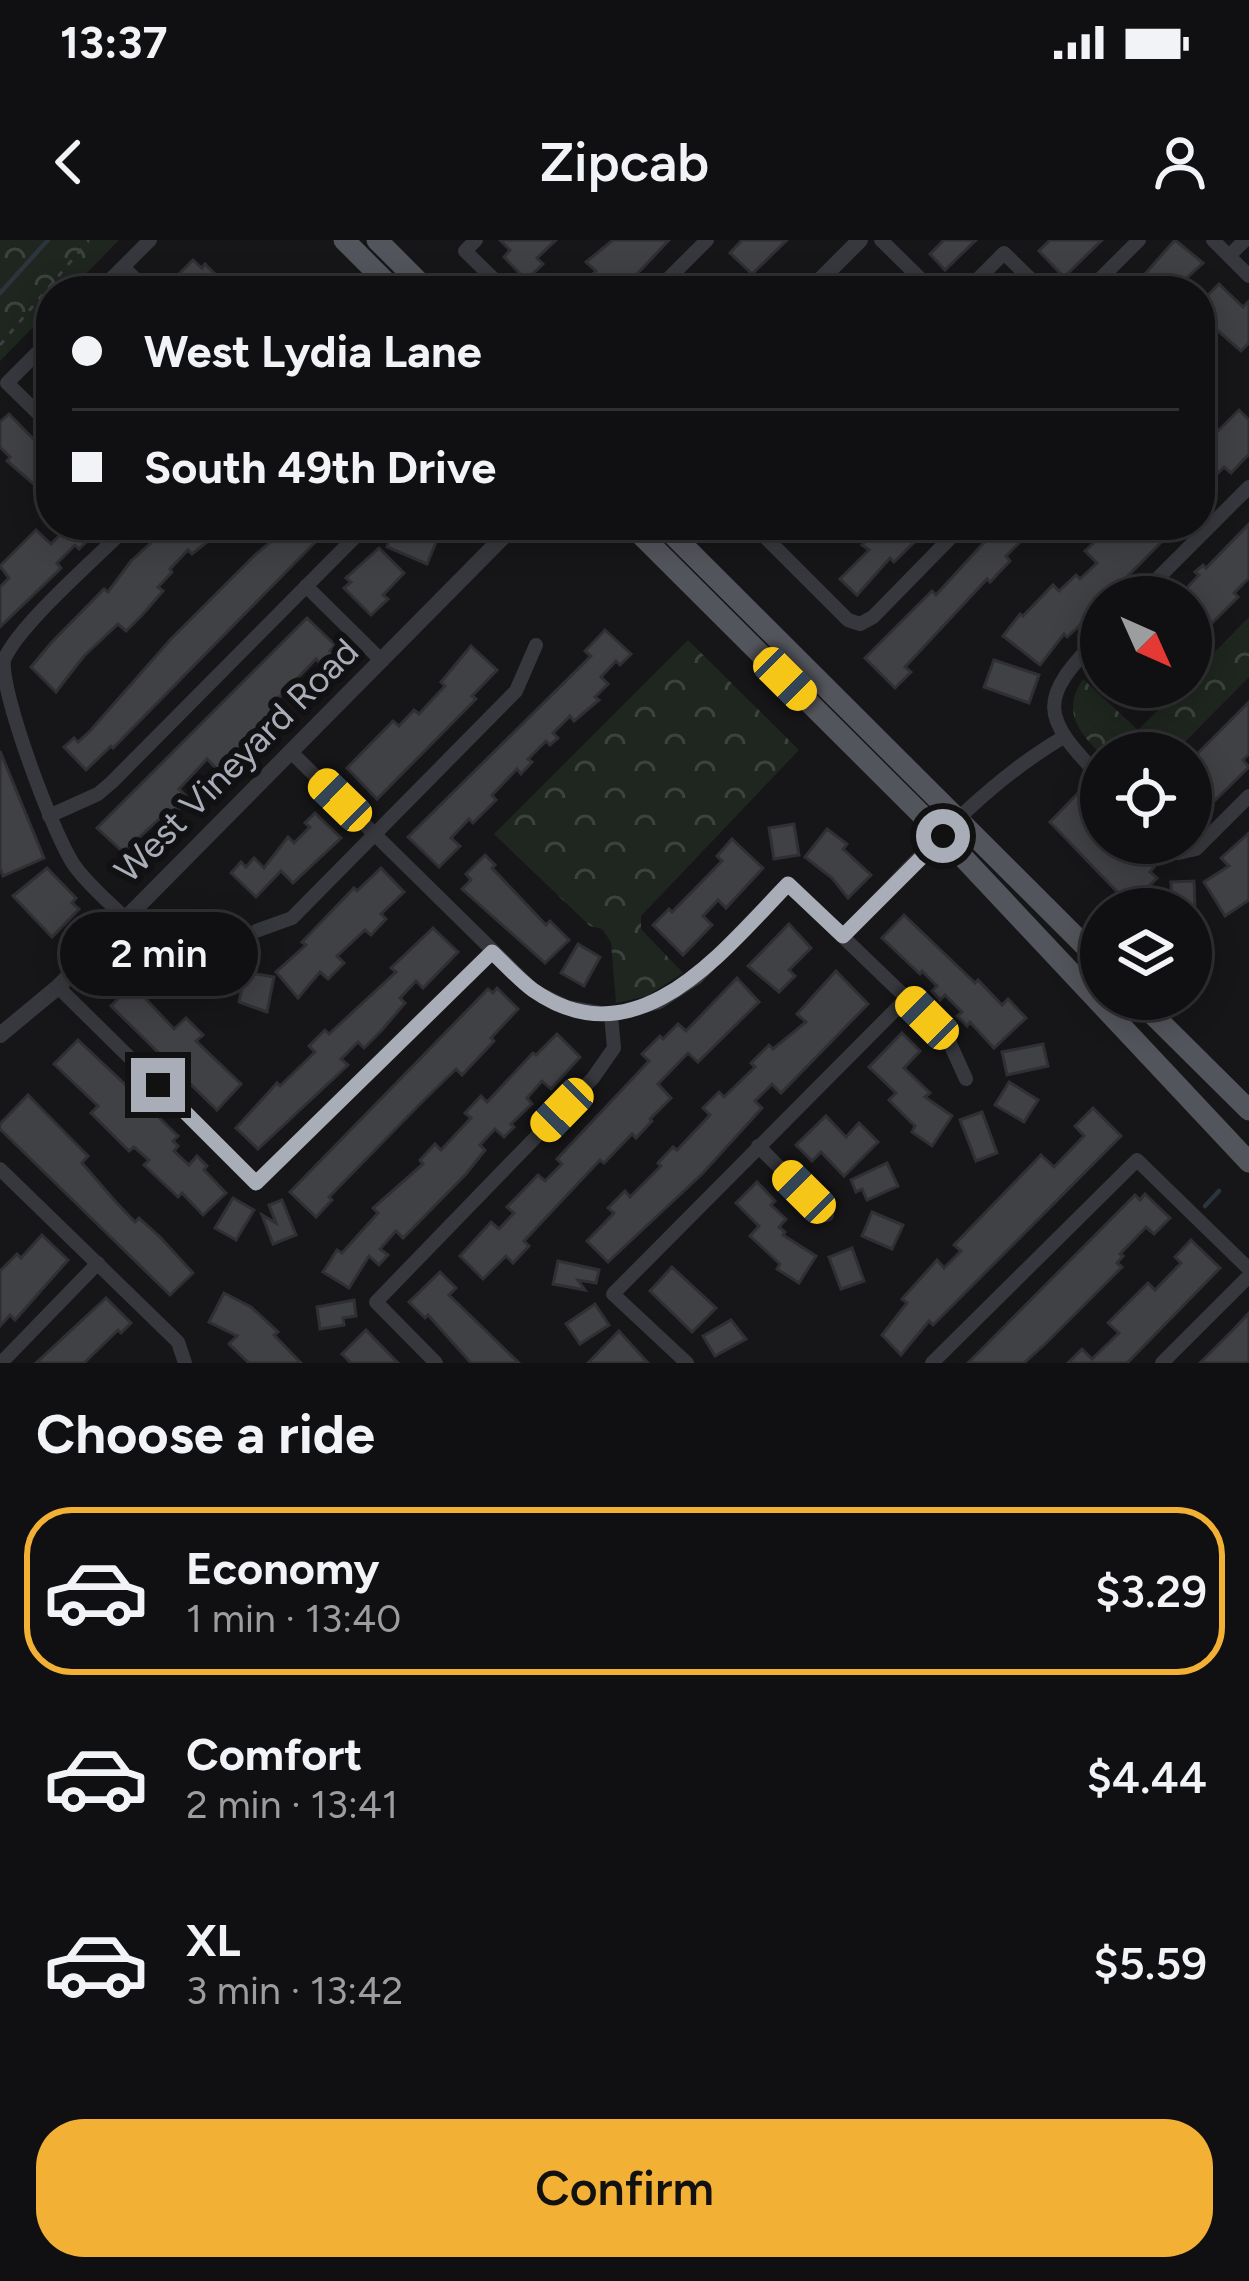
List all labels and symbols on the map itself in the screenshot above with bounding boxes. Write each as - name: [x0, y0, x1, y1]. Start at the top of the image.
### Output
- north arrow: [1080, 576, 1212, 708]
- street label: West Vineyard Road: [106, 630, 367, 891]
- car: [747, 641, 823, 717]
- car: [302, 762, 378, 838]
- route start: [916, 809, 970, 863]
- callout: 2 min: [59, 911, 257, 995]
- car: [889, 980, 965, 1056]
- route end: [131, 1058, 185, 1112]
- car: [524, 1072, 600, 1148]
- car: [766, 1154, 842, 1230]

